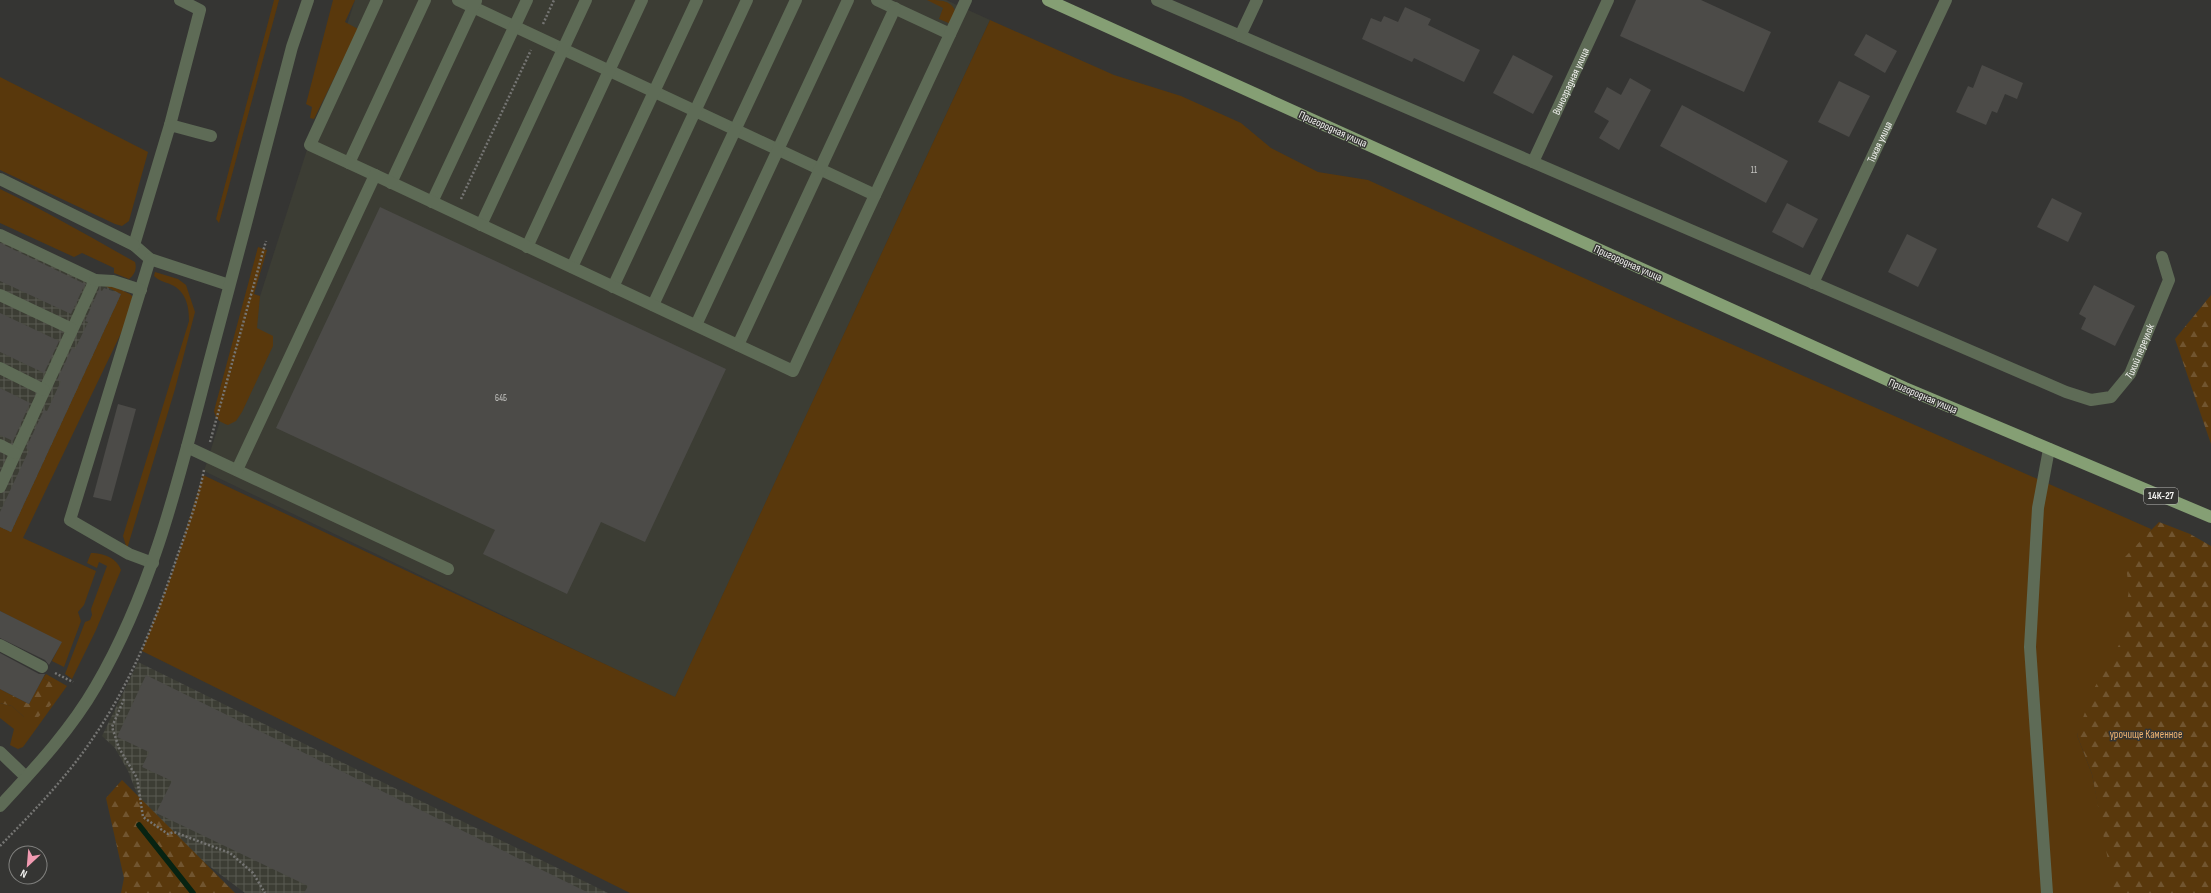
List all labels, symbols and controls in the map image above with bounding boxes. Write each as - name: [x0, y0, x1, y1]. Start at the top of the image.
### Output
- street label: Виноградная улица: [1549, 46, 1592, 117]
- street label: Пригородная улица: [1297, 108, 1369, 150]
- street label: Тихая улица: [1864, 119, 1895, 165]
- house number: 11: [1751, 165, 1758, 176]
- street label: Пригородная улица: [1592, 242, 1664, 284]
- street label: Тихий переулок: [2122, 321, 2157, 382]
- street label: Пригородная улица: [1887, 376, 1959, 416]
- house number: 64Б: [495, 393, 507, 404]
- road number: 14К-27: [2144, 488, 2178, 504]
- park label: урочище Каменное: [2110, 728, 2182, 741]
- north arrow: [8, 845, 48, 885]
- text: N: [18, 866, 29, 881]

